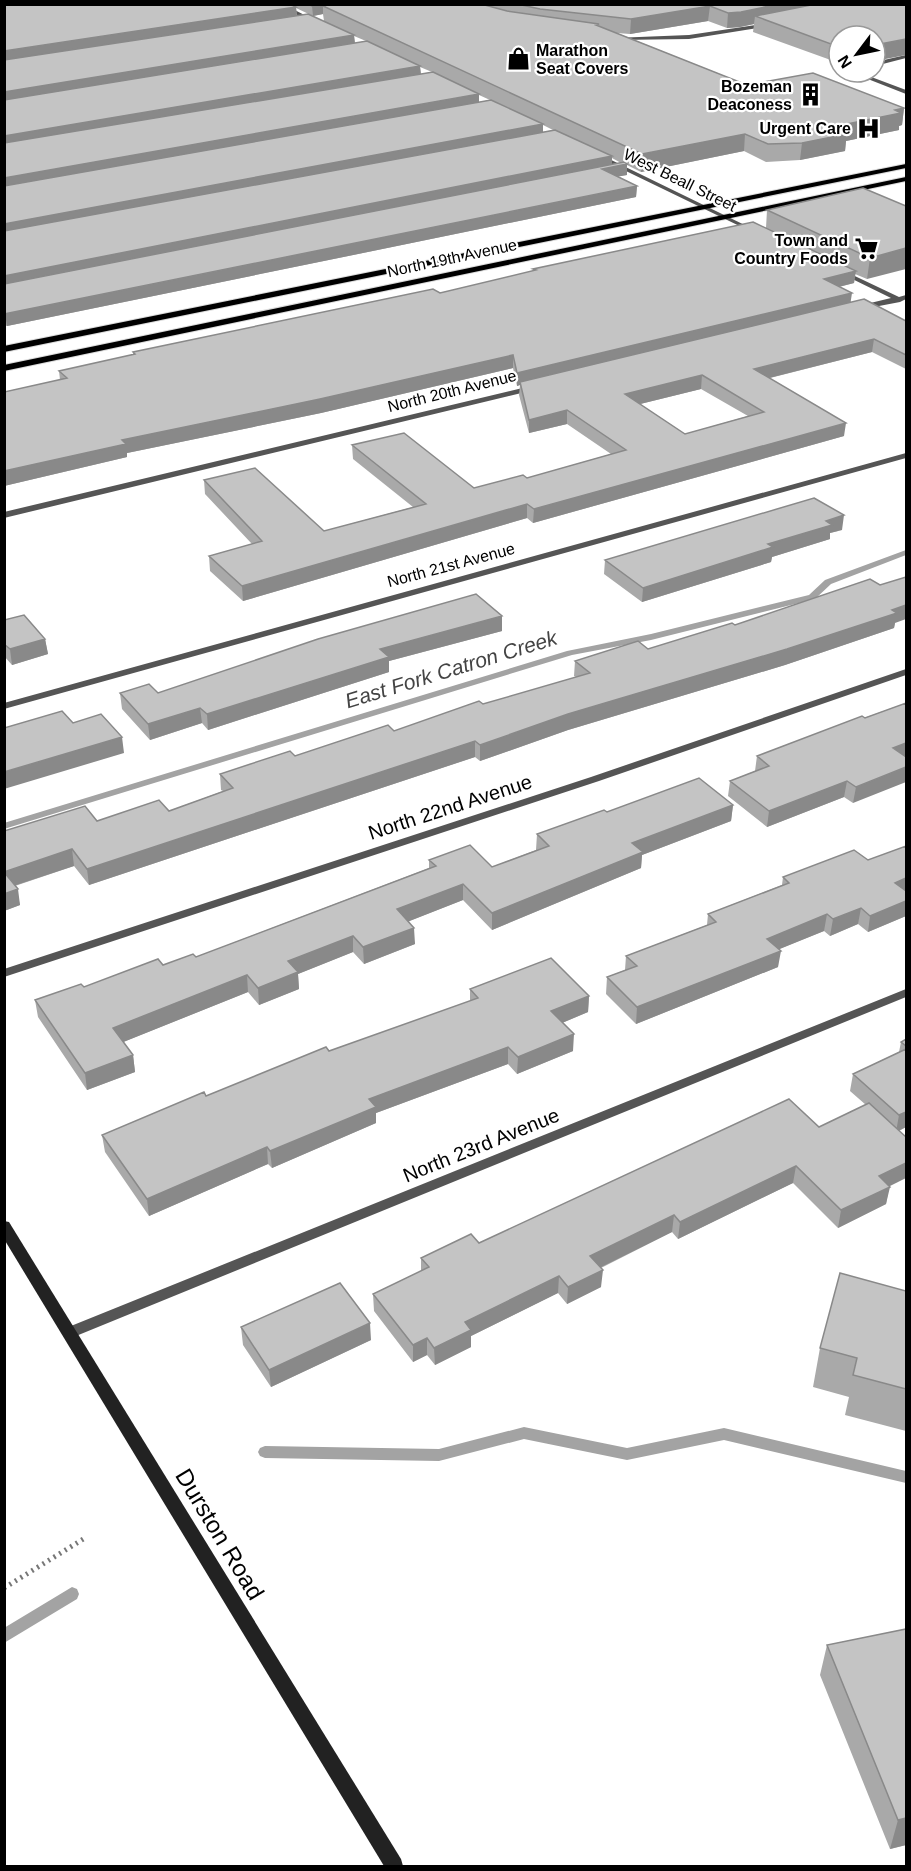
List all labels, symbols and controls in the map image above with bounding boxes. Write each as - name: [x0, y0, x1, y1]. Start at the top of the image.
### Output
- north arrow: [827, 24, 887, 84]
- place label: Marathon Seat Covers: [536, 42, 629, 77]
- shop icon: Marathon Seat Covers: [505, 46, 531, 72]
- text: N: [834, 52, 855, 71]
- place label: Bozeman Deaconess: [708, 78, 792, 113]
- building icon: Bozeman Deaconess: [797, 82, 823, 108]
- hospital icon: Urgent Care: [856, 115, 882, 141]
- place label: Urgent Care: [759, 120, 851, 137]
- street label: West Beall Street: [621, 145, 740, 215]
- place label: Town and Country Foods: [734, 232, 848, 267]
- street label: North 19th Avenue: [386, 236, 519, 280]
- supermarket icon: Town and Country Foods: [853, 236, 879, 262]
- street label: North 20th Avenue: [386, 367, 518, 415]
- street label: North 21st Avenue: [385, 540, 517, 590]
- water label: East Fork Catron Creek: [342, 625, 561, 712]
- street label: North 22nd Avenue: [365, 770, 535, 844]
- street label: North 23rd Avenue: [400, 1104, 562, 1186]
- street label: Durston Road: [170, 1464, 270, 1604]

